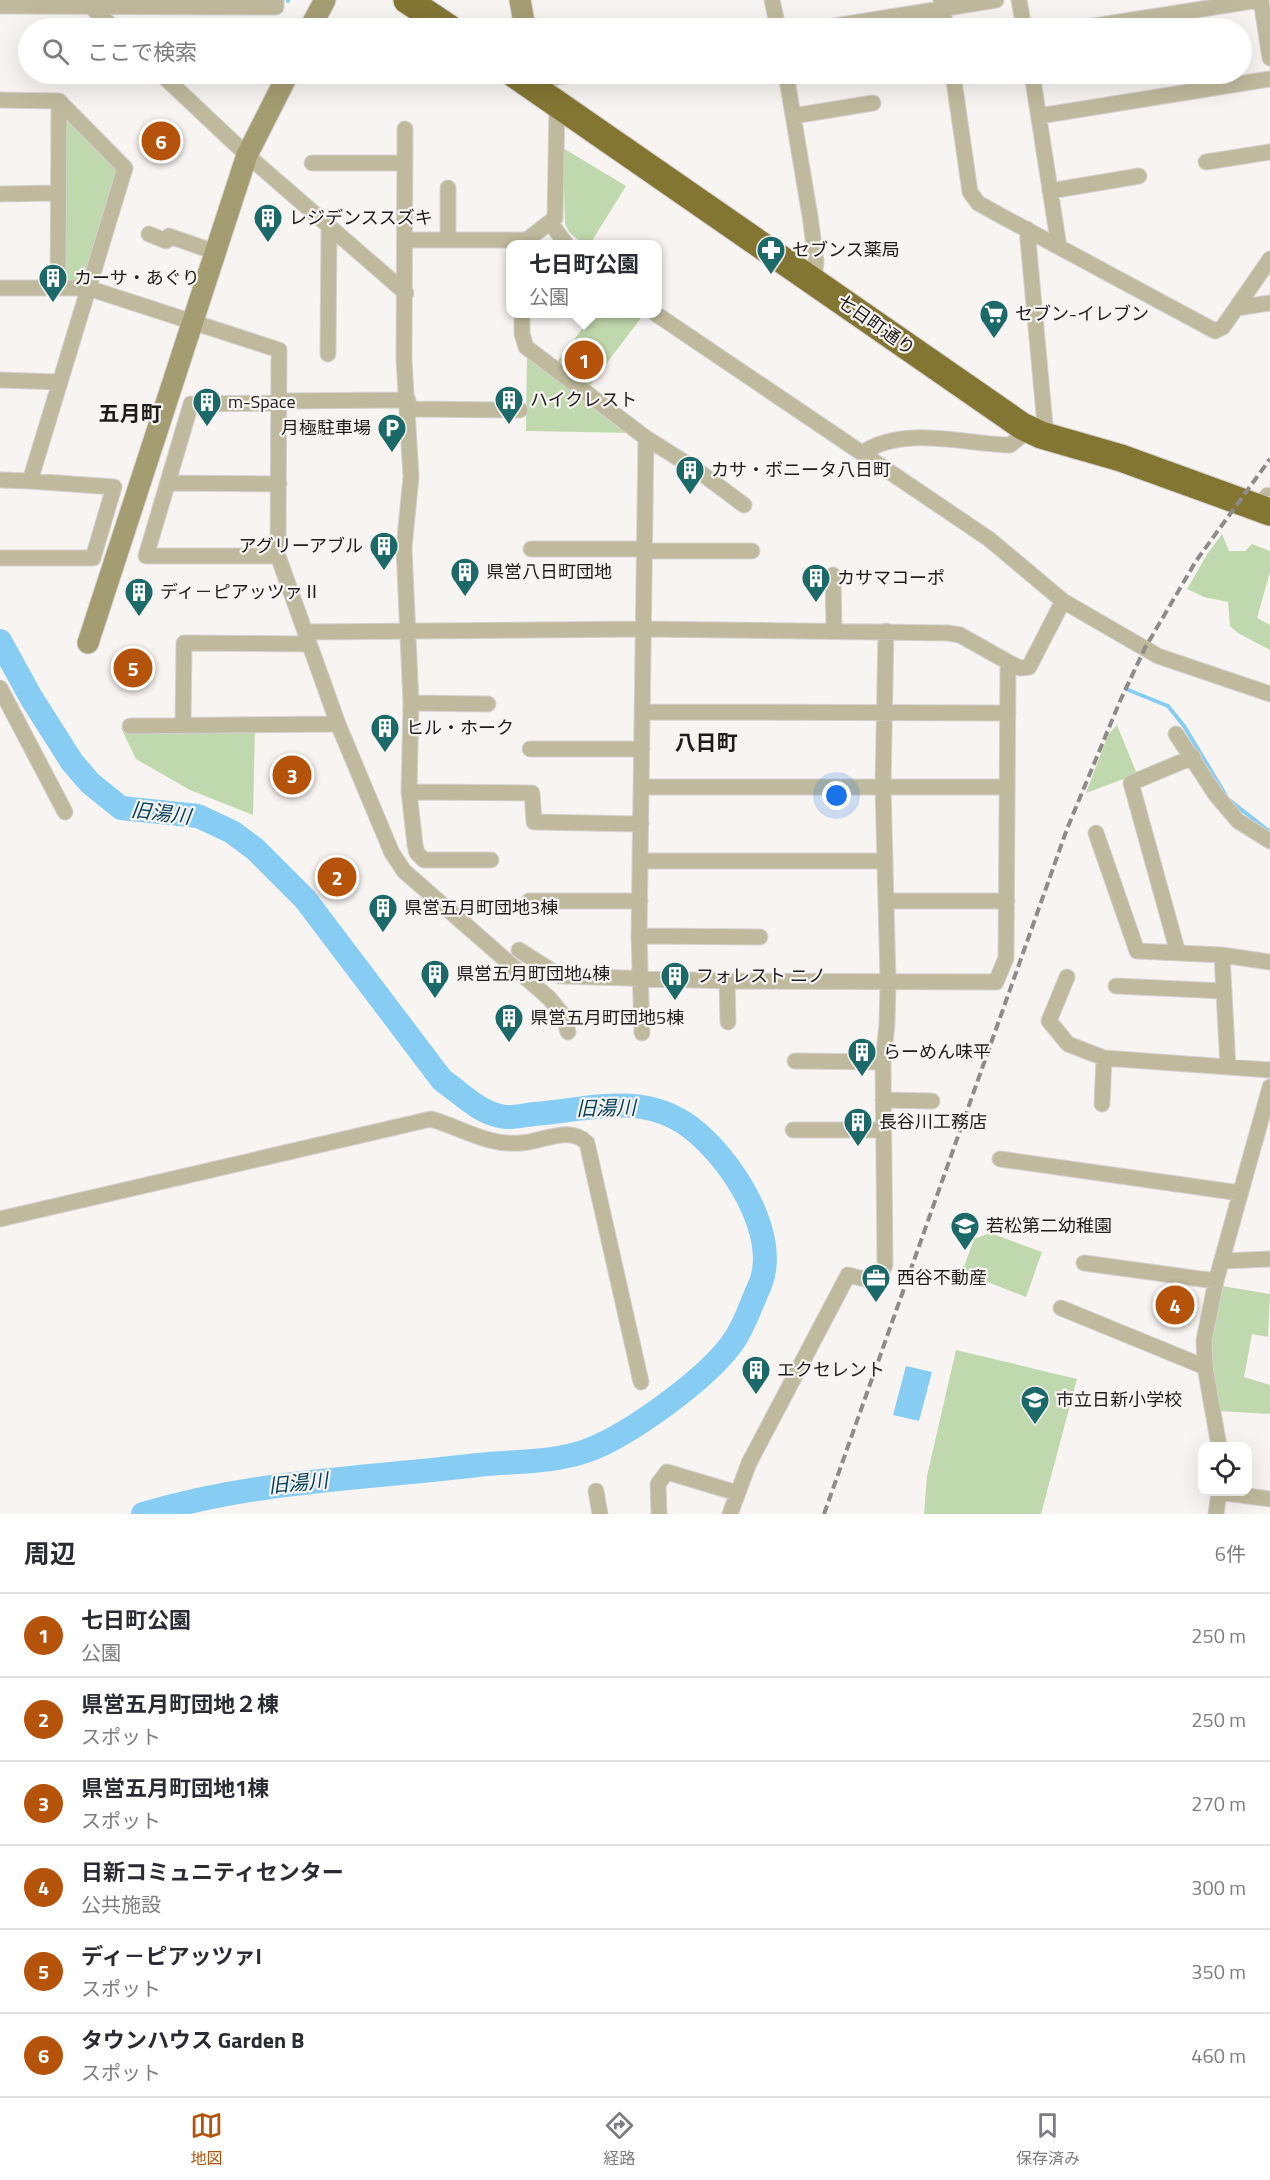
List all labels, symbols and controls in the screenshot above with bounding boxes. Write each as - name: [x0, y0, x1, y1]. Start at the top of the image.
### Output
- search box: [18, 18, 1252, 84]
- icon: search: [39, 35, 72, 68]
- text: ここで検索: [87, 35, 197, 69]
- pin: 6: [142, 118, 180, 164]
- building icon: レジデンススズキ: [252, 202, 284, 244]
- place label: レジデンススズキ: [289, 204, 433, 231]
- pharmacy icon: セブンス薬局: [755, 234, 787, 276]
- place label: セブンス薬局: [792, 236, 900, 263]
- popup: [506, 240, 662, 318]
- text: 七日町公園: [529, 247, 639, 281]
- building icon: カーサ・あぐり: [37, 262, 69, 304]
- place label: カーサ・あぐり: [74, 264, 200, 291]
- text: 公園: [529, 281, 569, 312]
- street label: 七日町通り: [832, 288, 921, 361]
- supermarket icon: セブン-イレブン: [978, 298, 1010, 340]
- place label: セブン-イレブン: [1015, 300, 1149, 327]
- pin: 1: [564, 338, 604, 382]
- building icon: ハイクレスト: [493, 384, 525, 426]
- building icon: m-Space: [191, 386, 223, 428]
- place label: ハイクレスト: [530, 386, 637, 413]
- place label: m-Space: [228, 388, 296, 415]
- district label: 五月町: [99, 397, 162, 429]
- parking icon: 月極駐車場: [376, 412, 408, 454]
- place label: 月極駐車場: [281, 414, 371, 441]
- building icon: カサ・ボニータ八日町: [674, 454, 706, 496]
- place label: カサ・ボニータ八日町: [711, 456, 891, 483]
- building icon: アグリーアブル: [368, 530, 400, 572]
- place label: アグリーアブル: [239, 532, 363, 559]
- building icon: 県営八日町団地: [449, 556, 481, 598]
- place label: 県営八日町団地: [486, 558, 612, 585]
- building icon: カサマコーポ: [800, 562, 832, 604]
- place label: カサマコーポ: [837, 564, 945, 591]
- building icon: ディ－ピアッツァⅡ: [123, 576, 155, 618]
- place label: ディ－ピアッツァⅡ: [160, 578, 321, 605]
- pin: 5: [114, 646, 152, 690]
- building icon: ヒル・ホーク: [369, 712, 401, 754]
- place label: ヒル・ホーク: [406, 714, 514, 741]
- district label: 八日町: [675, 726, 738, 758]
- pin: 3: [272, 752, 312, 798]
- your location: [822, 781, 851, 810]
- water label: 旧湯川: [129, 793, 195, 832]
- pin: 2: [318, 854, 356, 900]
- building icon: 県営五月町団地3棟: [367, 892, 399, 934]
- place label: 県営五月町団地3棟: [404, 894, 558, 921]
- building icon: 県営五月町団地4棟: [419, 958, 451, 1000]
- place label: 県営五月町団地4棟: [456, 960, 610, 987]
- building icon: フォレスト ニノ: [659, 960, 691, 1002]
- place label: フォレスト ニノ: [696, 962, 826, 989]
- building icon: 県営五月町団地5棟: [493, 1002, 525, 1044]
- place label: 県営五月町団地5棟: [530, 1004, 684, 1031]
- building icon: らーめん味平: [846, 1036, 878, 1078]
- place label: らーめん味平: [883, 1038, 991, 1065]
- water label: 旧湯川: [576, 1091, 638, 1124]
- building icon: 長谷川工務店: [842, 1106, 874, 1148]
- place label: 長谷川工務店: [879, 1108, 987, 1135]
- school or university icon: 若松第二幼稚園: [949, 1210, 981, 1252]
- place label: 若松第二幼稚園: [986, 1212, 1112, 1239]
- office icon: 西谷不動産: [860, 1262, 892, 1304]
- place label: 西谷不動産: [897, 1264, 987, 1291]
- pin: 4: [1156, 1282, 1194, 1328]
- building icon: エクセレント: [740, 1354, 772, 1396]
- place label: エクセレント: [777, 1356, 885, 1383]
- school or university icon: 市立日新小学校: [1019, 1384, 1051, 1426]
- place label: 市立日新小学校: [1056, 1386, 1182, 1413]
- map controls: [1198, 1442, 1252, 1496]
- button: locate: [1198, 1442, 1252, 1496]
- water label: 旧湯川: [266, 1464, 331, 1501]
- text: 周辺: [24, 1534, 76, 1573]
- text: 6件: [1215, 1538, 1246, 1569]
- text: 七日町公園: [81, 1603, 191, 1637]
- text: 1: [38, 1620, 49, 1651]
- text: 250 m: [1191, 1620, 1246, 1651]
- text: 公園: [81, 1637, 121, 1668]
- text: 県営五月町団地２棟: [81, 1687, 279, 1721]
- text: 2: [38, 1704, 49, 1735]
- text: 250 m: [1191, 1704, 1246, 1735]
- text: スポット: [81, 1721, 161, 1752]
- text: 県営五月町団地1棟: [81, 1771, 269, 1805]
- text: 3: [38, 1788, 49, 1819]
- text: 270 m: [1191, 1788, 1246, 1819]
- text: スポット: [81, 1805, 161, 1836]
- text: 日新コミュニティセンター: [81, 1855, 344, 1889]
- text: 4: [38, 1872, 49, 1903]
- text: 300 m: [1191, 1872, 1246, 1903]
- text: 公共施設: [81, 1889, 161, 1920]
- text: ディ－ピアッツァI: [81, 1939, 262, 1973]
- text: 5: [38, 1956, 49, 1987]
- text: 350 m: [1191, 1956, 1246, 1987]
- text: スポット: [81, 1973, 161, 2004]
- text: タウンハウス Garden B: [81, 2023, 304, 2057]
- text: 6: [38, 2040, 49, 2071]
- text: 460 m: [1191, 2040, 1246, 2071]
- text: スポット: [81, 2057, 161, 2088]
- tab: 地図: [190, 2109, 223, 2170]
- tab: 経路: [603, 2109, 636, 2170]
- tab: 保存済み: [1016, 2109, 1080, 2170]

